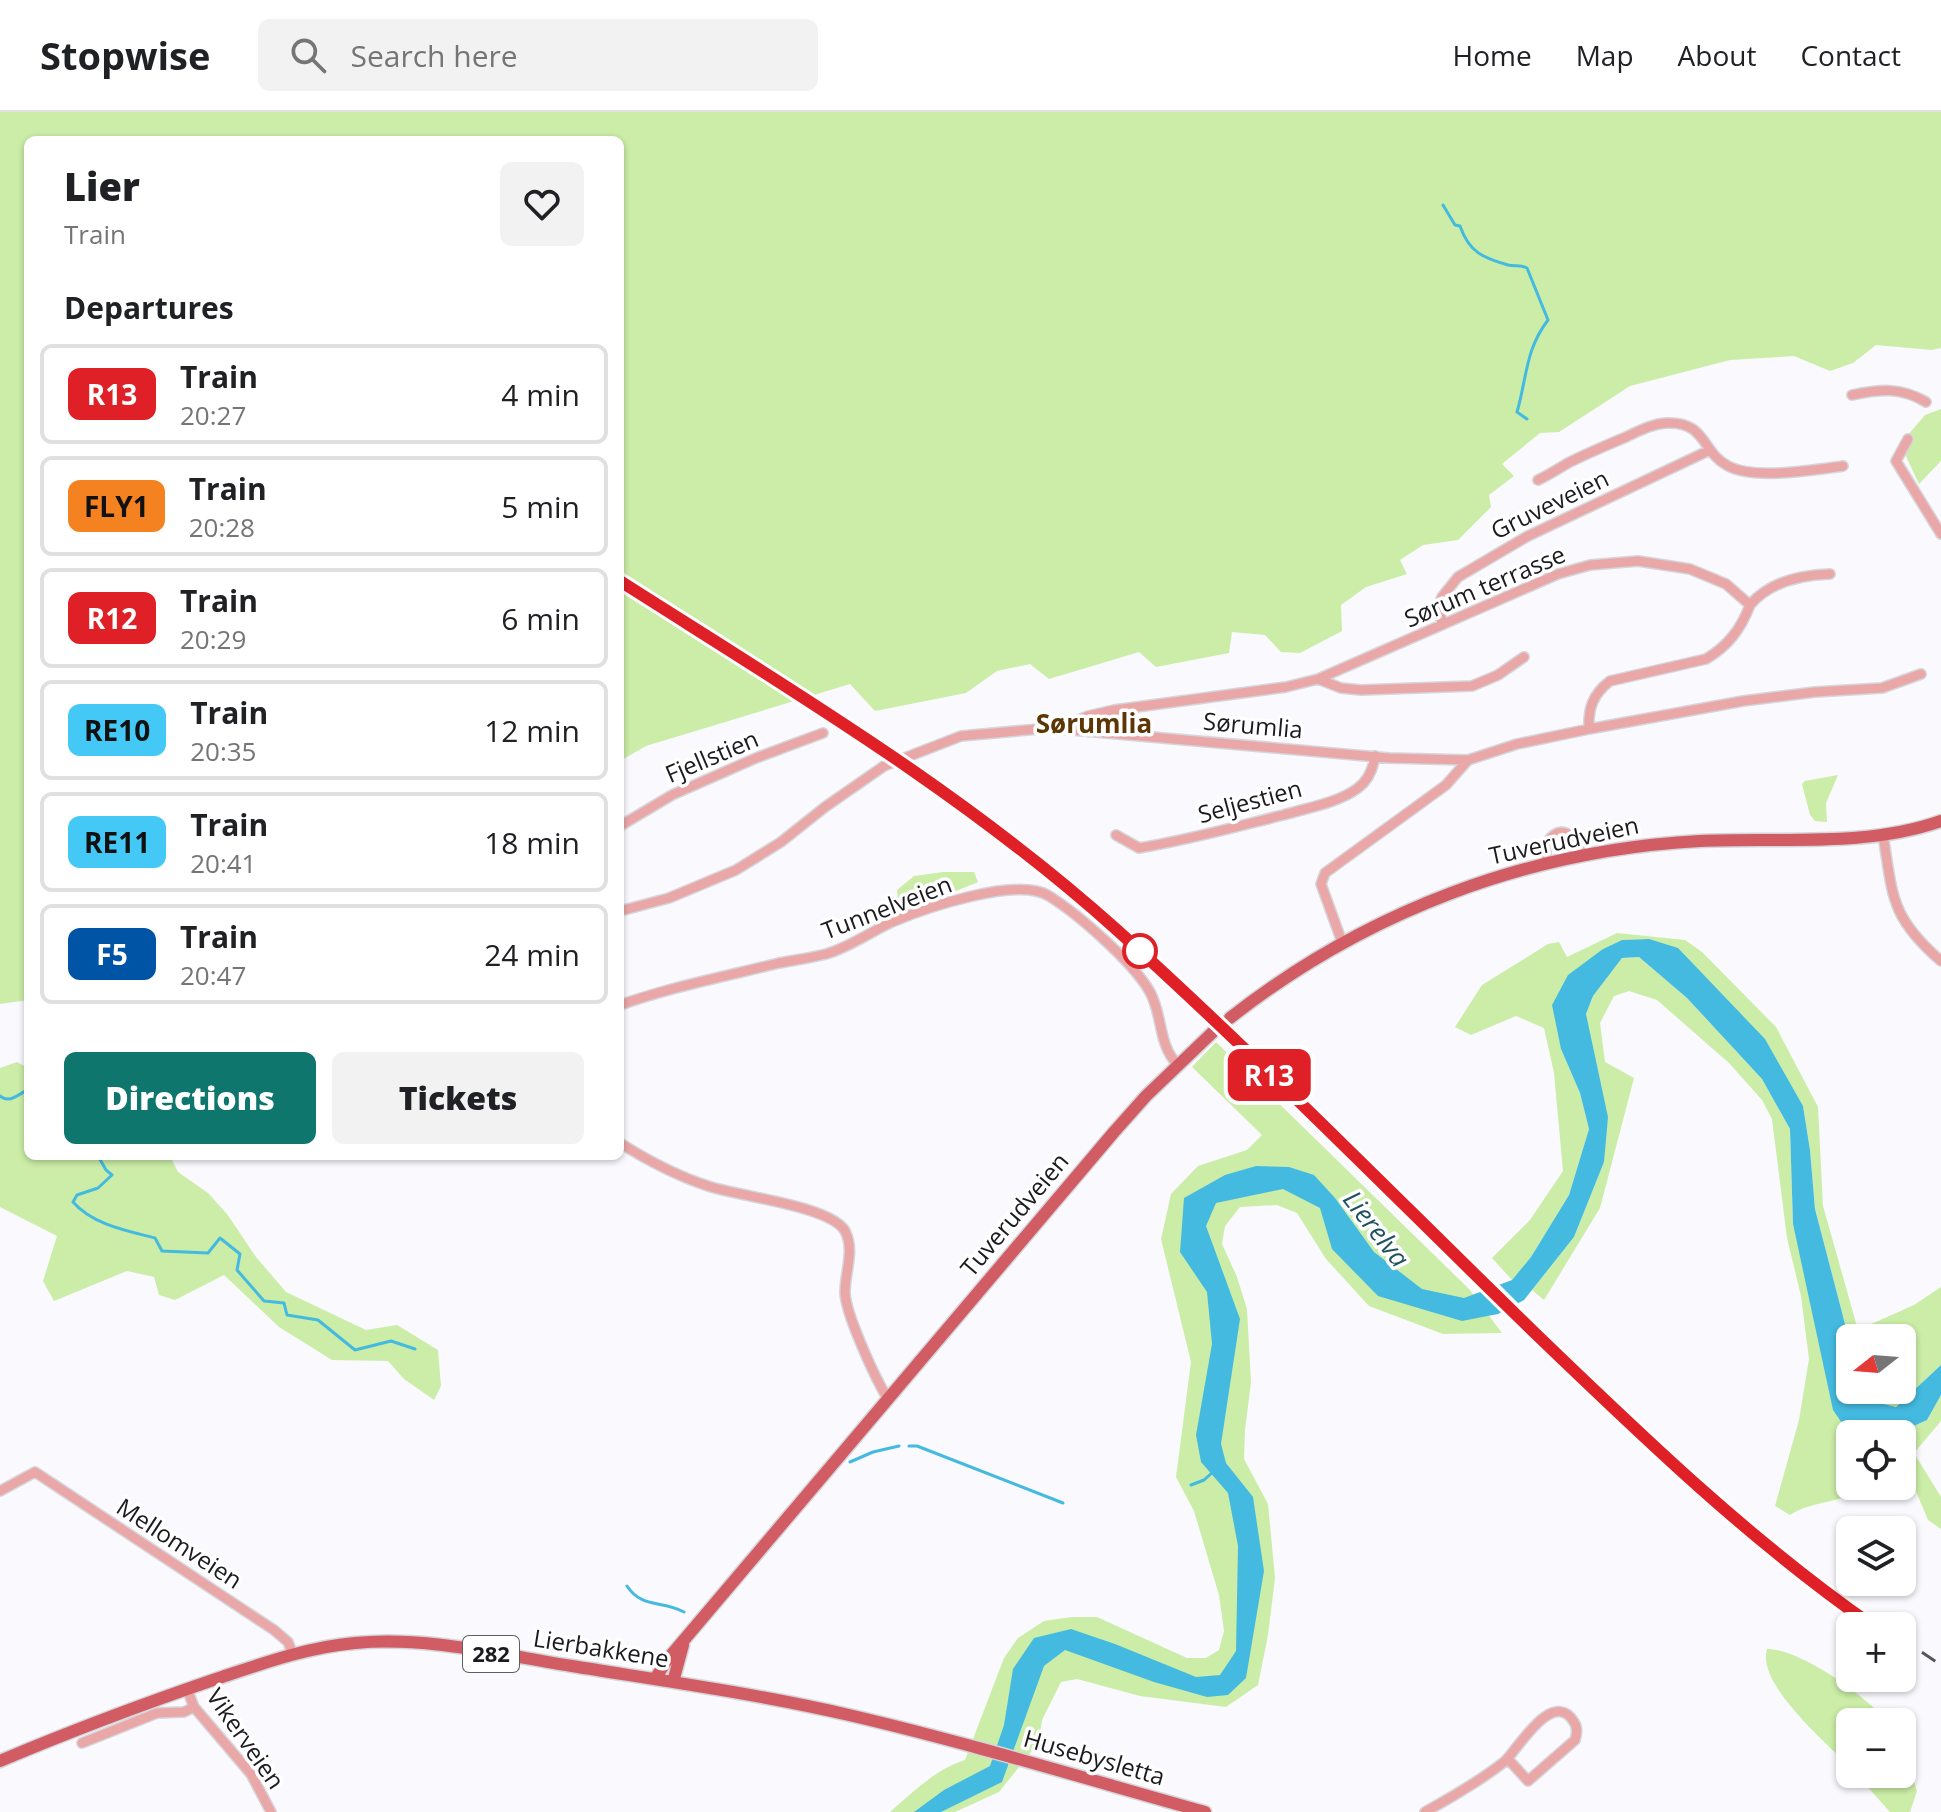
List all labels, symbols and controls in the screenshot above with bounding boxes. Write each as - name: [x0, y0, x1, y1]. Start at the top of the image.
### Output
- search box: [258, 19, 818, 91]
- text: Stopwise: [40, 29, 210, 81]
- icon: search: [286, 33, 330, 77]
- text: Search here: [350, 35, 518, 76]
- text: Home: [1453, 36, 1532, 74]
- text: Map: [1576, 36, 1634, 74]
- text: About: [1678, 36, 1756, 74]
- text: Contact: [1800, 36, 1901, 74]
- text: Lier: [64, 160, 140, 212]
- button: heart: [500, 162, 584, 246]
- text: Train: [64, 216, 126, 252]
- text: Departures: [64, 287, 234, 328]
- text: Train: [180, 356, 258, 397]
- text: 4 min: [501, 374, 580, 415]
- text: R13: [87, 375, 137, 413]
- text: 20:27: [180, 397, 246, 433]
- street label: Gruveveien: [1485, 461, 1614, 546]
- text: Train: [189, 468, 267, 509]
- text: 5 min: [501, 486, 580, 527]
- text: FLY1: [84, 487, 149, 525]
- text: 20:28: [189, 509, 255, 545]
- street label: Sørum terrasse: [1399, 537, 1570, 634]
- text: Train: [180, 580, 258, 621]
- text: 6 min: [501, 598, 580, 639]
- text: R12: [87, 599, 137, 637]
- text: 20:29: [180, 621, 246, 657]
- text: Train: [190, 692, 268, 733]
- street label: Sørumlia: [1202, 704, 1304, 745]
- district label: Sørumlia: [1036, 705, 1152, 741]
- text: 12 min: [484, 710, 580, 751]
- text: RE10: [84, 711, 150, 749]
- street label: Fjellstien: [660, 721, 763, 790]
- text: 20:35: [190, 733, 256, 769]
- street label: Seljestien: [1194, 771, 1305, 830]
- text: Train: [190, 804, 268, 845]
- street label: Tuverudveien: [1486, 808, 1642, 872]
- text: 18 min: [484, 822, 580, 863]
- text: RE11: [84, 823, 150, 861]
- text: 20:41: [190, 845, 256, 881]
- street label: Tunnelveien: [817, 867, 956, 946]
- text: Train: [180, 916, 258, 957]
- text: 24 min: [484, 934, 580, 975]
- unlabelled marker: [1123, 934, 1157, 968]
- text: F5: [96, 935, 128, 973]
- text: 20:47: [180, 957, 246, 993]
- line badge: R13: [1223, 1049, 1315, 1101]
- button: Directions: [64, 1052, 316, 1144]
- button: Tickets: [332, 1052, 584, 1144]
- text: R13: [1244, 1056, 1294, 1094]
- street label: Tuverudveien: [952, 1145, 1075, 1283]
- water label: Lierelva: [1335, 1182, 1418, 1275]
- north arrow: [1836, 1324, 1916, 1404]
- map controls: [1836, 1324, 1916, 1788]
- button: locate: [1836, 1420, 1916, 1500]
- street label: Mellomveien: [111, 1490, 249, 1596]
- button: layers: [1836, 1516, 1916, 1596]
- button: +: [1836, 1612, 1916, 1692]
- street label: Lierbakkene: [531, 1621, 671, 1675]
- road number: 282: [463, 1636, 519, 1672]
- street label: Vikerveien: [199, 1681, 293, 1795]
- button: −: [1836, 1708, 1916, 1788]
- street label: Husebysletta: [1020, 1721, 1169, 1792]

